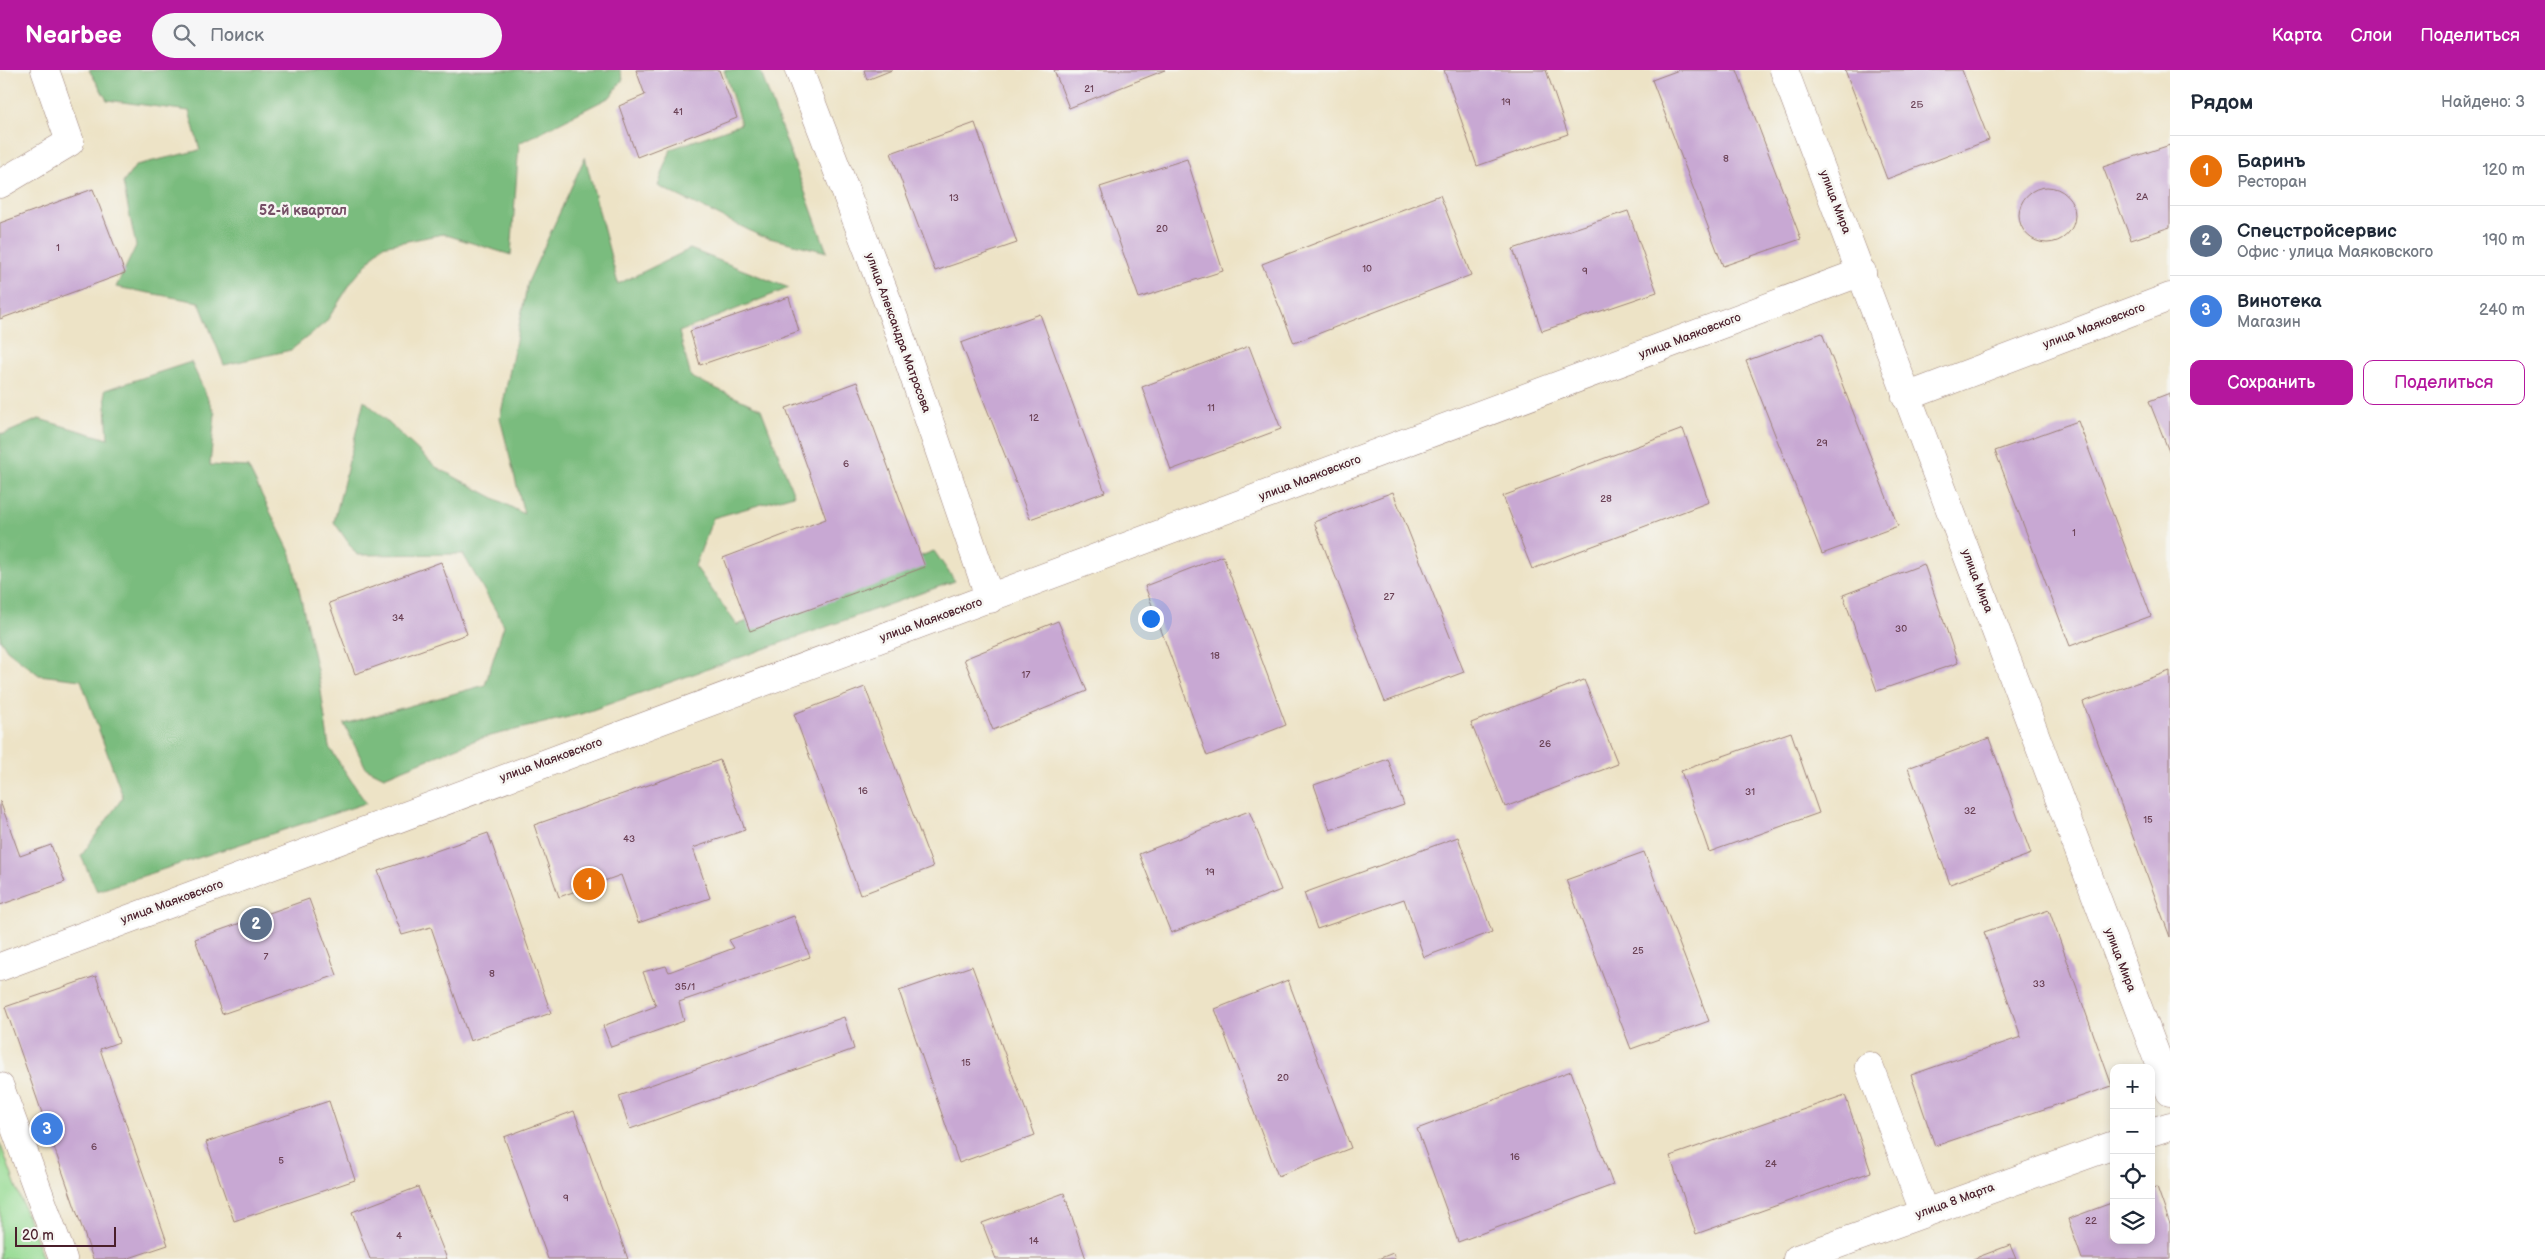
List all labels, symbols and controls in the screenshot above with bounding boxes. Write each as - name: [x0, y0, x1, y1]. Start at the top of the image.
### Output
- search box: [152, 13, 502, 58]
- text: Nearbee: [25, 21, 122, 50]
- icon: search: [170, 21, 198, 49]
- text: Поиск: [210, 24, 264, 47]
- text: Карта: [2272, 25, 2322, 46]
- text: Слои: [2350, 25, 2392, 46]
- text: Поделиться: [2420, 25, 2520, 46]
- house number: 21: [1084, 83, 1094, 95]
- text: Рядом: [2190, 90, 2253, 115]
- text: Найдено: 3: [2441, 93, 2525, 112]
- house number: 19: [1501, 96, 1511, 108]
- house number: 2Б: [1911, 99, 1923, 111]
- house number: 41: [673, 106, 683, 118]
- text: Баринъ: [2237, 150, 2305, 173]
- house number: 8: [1723, 153, 1729, 165]
- text: 1: [2203, 161, 2209, 180]
- text: 120 m: [2482, 161, 2525, 180]
- street label: улица Мира: [1816, 168, 1854, 236]
- text: Ресторан: [2237, 173, 2307, 192]
- house number: 2А: [2136, 191, 2149, 203]
- house number: 13: [949, 192, 959, 204]
- district label: 52-й квартал: [259, 202, 347, 219]
- text: Спецстройсервис: [2237, 220, 2397, 243]
- house number: 20: [1156, 223, 1168, 235]
- text: 2: [2201, 231, 2211, 250]
- text: 190 m: [2483, 231, 2525, 250]
- house number: 1: [56, 242, 60, 254]
- text: Офис · улица Маяковского: [2237, 243, 2433, 262]
- street label: улица Александра Матросова: [862, 251, 934, 415]
- house number: 10: [1362, 263, 1372, 275]
- house number: 9: [1582, 265, 1588, 277]
- text: Винотека: [2237, 290, 2322, 313]
- street label: улица Маяковского: [2041, 300, 2147, 352]
- text: 3: [2201, 301, 2211, 320]
- text: 240 m: [2479, 301, 2525, 320]
- street label: улица Маяковского: [1637, 310, 1743, 362]
- text: Магазин: [2237, 313, 2301, 332]
- button: Сохранить: [2190, 360, 2353, 405]
- button: Поделиться: [2363, 360, 2525, 405]
- house number: 11: [1207, 402, 1215, 414]
- house number: 12: [1029, 412, 1039, 424]
- house number: 29: [1816, 437, 1828, 449]
- street label: улица Маяковского: [1257, 452, 1363, 504]
- house number: 6: [843, 458, 849, 470]
- house number: 28: [1600, 493, 1612, 505]
- house number: 1: [2072, 527, 2076, 539]
- street label: улица Мира: [1958, 547, 1996, 615]
- house number: 27: [1384, 591, 1394, 603]
- street label: улица Маяковского: [878, 594, 984, 646]
- your location: [1138, 606, 1164, 632]
- house number: 34: [392, 612, 404, 624]
- house number: 30: [1895, 623, 1907, 635]
- house number: 18: [1210, 650, 1220, 662]
- house number: 17: [1022, 669, 1030, 681]
- street label: улица Маяковского: [498, 734, 604, 786]
- house number: 26: [1539, 738, 1551, 750]
- house number: 16: [858, 785, 868, 797]
- house number: 31: [1745, 786, 1755, 798]
- house number: 32: [1964, 805, 1976, 817]
- house number: 15: [2143, 814, 2153, 826]
- house number: 43: [623, 833, 635, 845]
- pin: 1: [573, 865, 605, 903]
- house number: 19: [1205, 866, 1215, 878]
- street label: улица Маяковского: [119, 876, 225, 928]
- pin: 2: [240, 905, 272, 943]
- street label: улица Мира: [2101, 926, 2139, 994]
- house number: 25: [1632, 945, 1644, 957]
- house number: 7: [264, 951, 269, 963]
- house number: 8: [489, 968, 495, 980]
- house number: 33: [2033, 978, 2045, 990]
- house number: 35/1: [675, 981, 695, 993]
- house number: 15: [961, 1057, 971, 1069]
- map controls: [2110, 1064, 2155, 1244]
- button: +: [2110, 1064, 2155, 1109]
- house number: 20: [1277, 1072, 1289, 1084]
- button: −: [2110, 1109, 2155, 1154]
- pin: 3: [31, 1110, 63, 1148]
- house number: 6: [91, 1141, 97, 1153]
- house number: 16: [1510, 1151, 1520, 1163]
- button: locate: [2110, 1154, 2155, 1199]
- house number: 5: [278, 1155, 284, 1167]
- house number: 24: [1765, 1158, 1777, 1170]
- street label: улица 8 Марта: [1914, 1180, 1996, 1222]
- house number: 9: [563, 1192, 569, 1204]
- button: layers: [2110, 1199, 2155, 1244]
- house number: 22: [2085, 1215, 2097, 1227]
- scale bar: [15, 1224, 116, 1247]
- text: 20 m: [22, 1227, 54, 1244]
- house number: 4: [396, 1230, 402, 1242]
- house number: 14: [1029, 1235, 1039, 1247]

